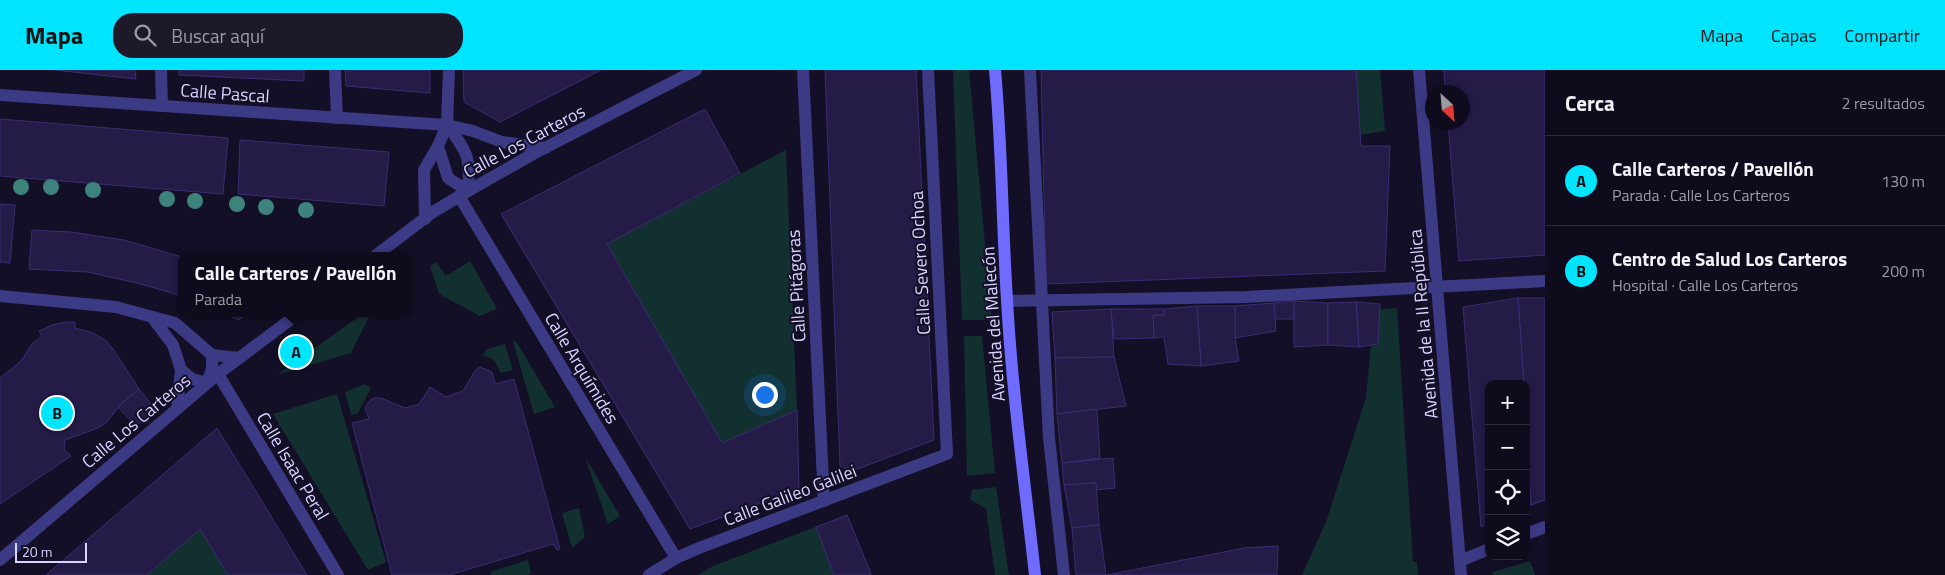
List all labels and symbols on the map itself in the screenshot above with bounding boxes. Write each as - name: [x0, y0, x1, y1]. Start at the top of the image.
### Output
- street label: Calle Pascal: [180, 76, 270, 110]
- north arrow: [1425, 85, 1470, 130]
- street label: Calle Los Carteros: [458, 97, 590, 185]
- street label: Calle Severo Ochoa: [903, 190, 937, 336]
- street label: Avenida de la II República: [1401, 228, 1445, 420]
- street label: Calle Pitágoras: [780, 229, 812, 343]
- street label: Avenida del Malecón: [974, 246, 1012, 402]
- street label: Calle Arquímides: [538, 307, 626, 429]
- pin: A: [280, 333, 312, 371]
- street label: Calle Los Carteros: [76, 367, 196, 475]
- your location: [752, 382, 778, 408]
- pin: B: [41, 394, 73, 432]
- street label: Calle Isaac Peral: [250, 407, 336, 525]
- street label: Calle Galileo Galilei: [720, 457, 860, 533]
- scale bar: [15, 540, 88, 563]

